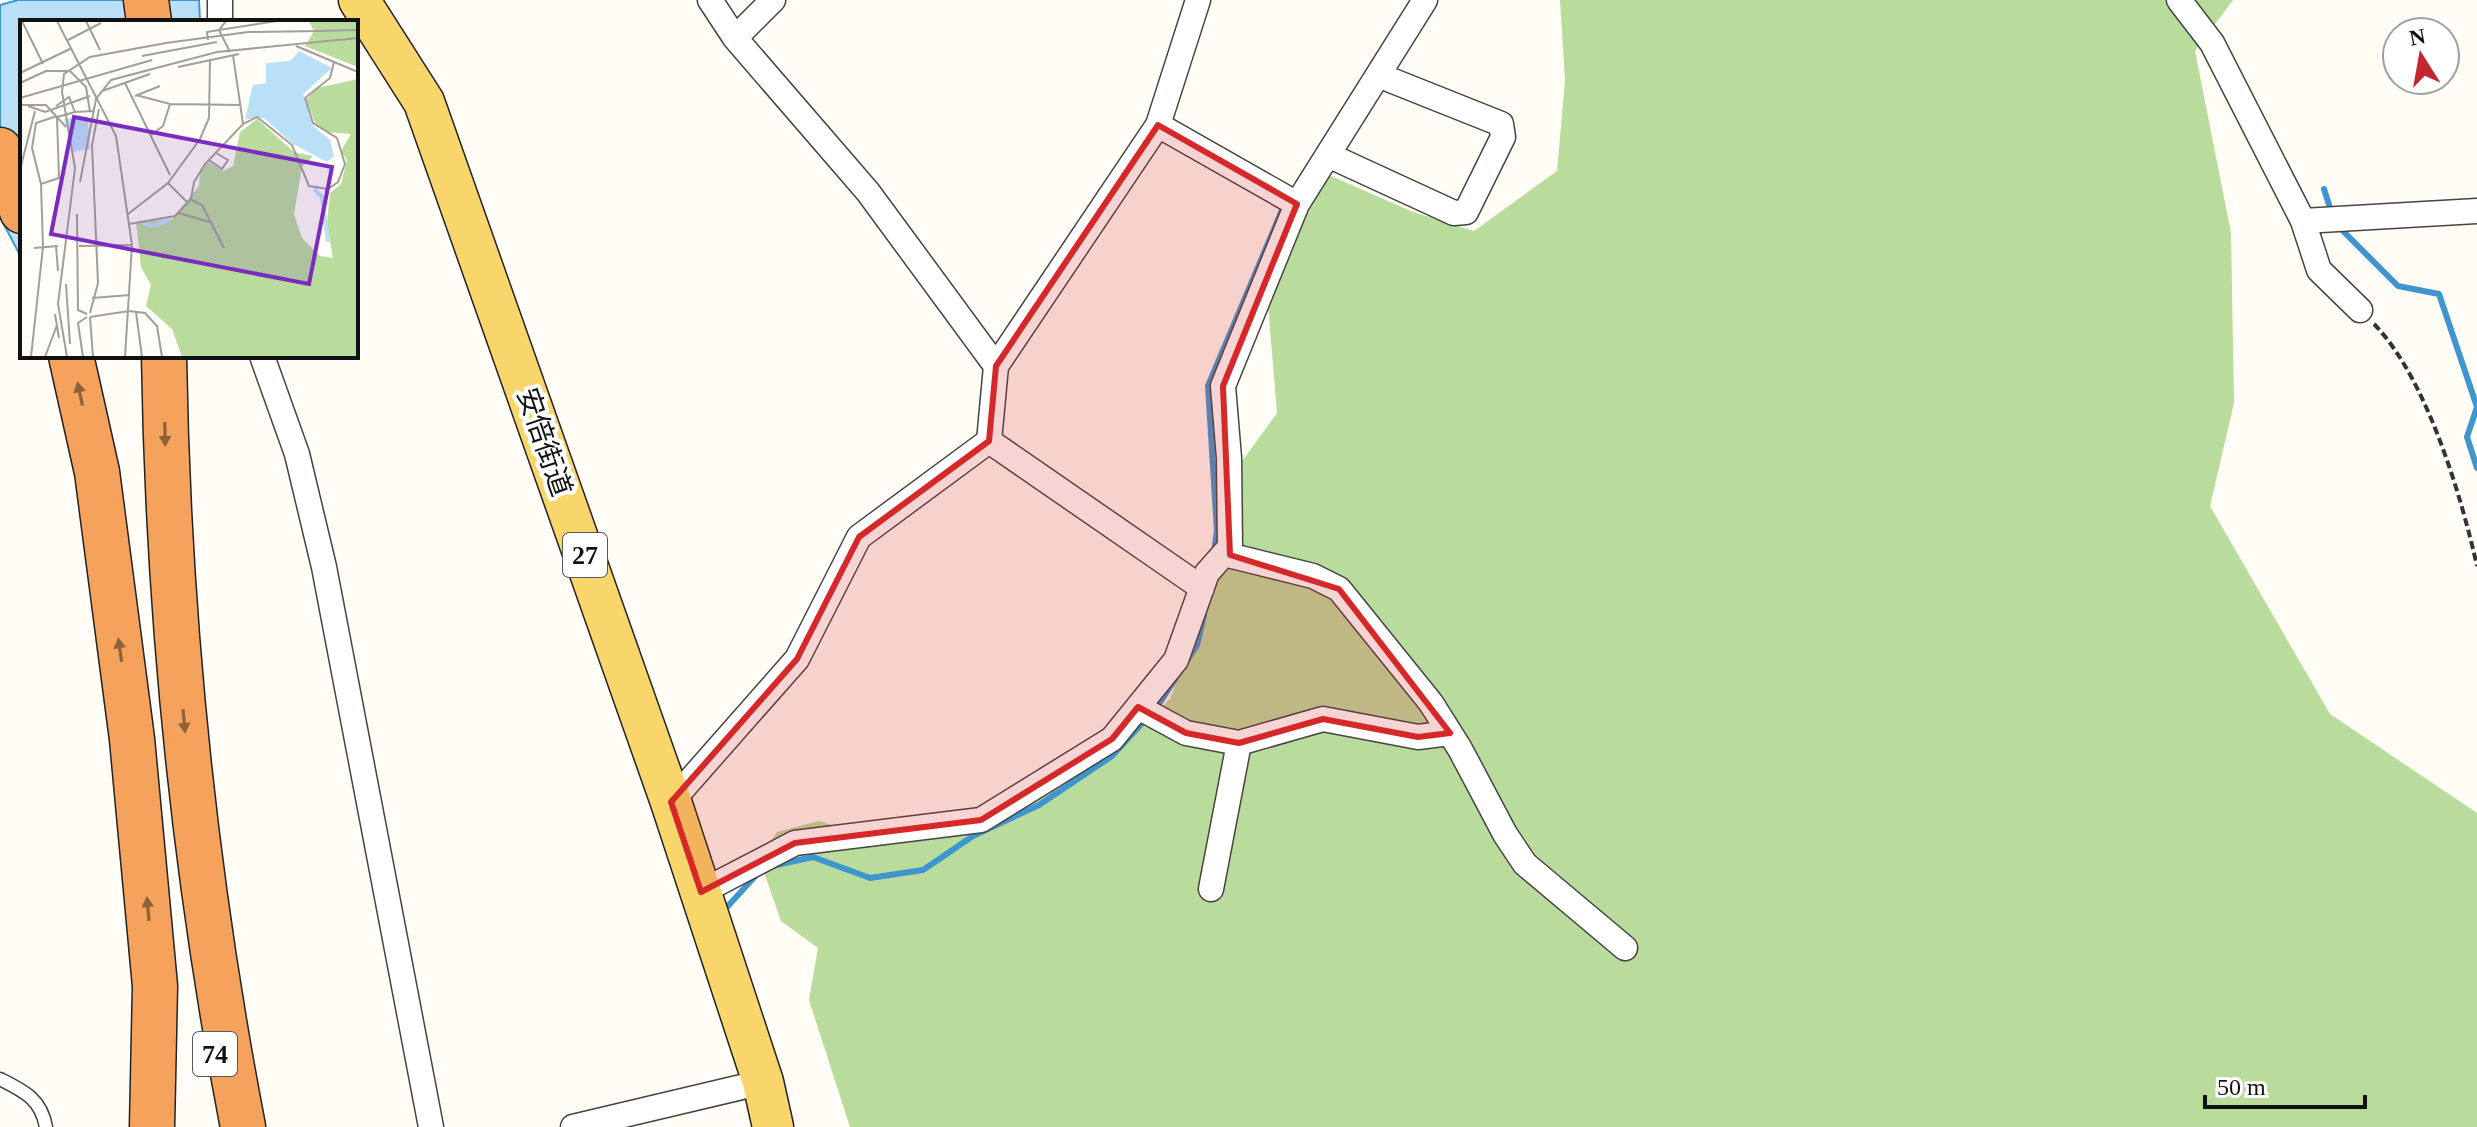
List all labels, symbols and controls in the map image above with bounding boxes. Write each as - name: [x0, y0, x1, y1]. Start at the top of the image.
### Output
- north arrow: [2381, 16, 2461, 96]
- inset map: [20, 20, 358, 358]
- text: N: [2407, 23, 2428, 51]
- one-way arrow: [73, 381, 86, 406]
- street label: 安倍街道: [512, 384, 577, 500]
- one-way arrow: [159, 422, 171, 447]
- road number: 27: [563, 533, 607, 577]
- one-way arrow: [114, 637, 127, 662]
- one-way arrow: [178, 709, 191, 734]
- one-way arrow: [141, 896, 154, 921]
- road number: 74: [193, 1032, 237, 1076]
- scale bar: [2205, 1059, 2365, 1109]
- text: 50 m: [2217, 1074, 2266, 1100]

